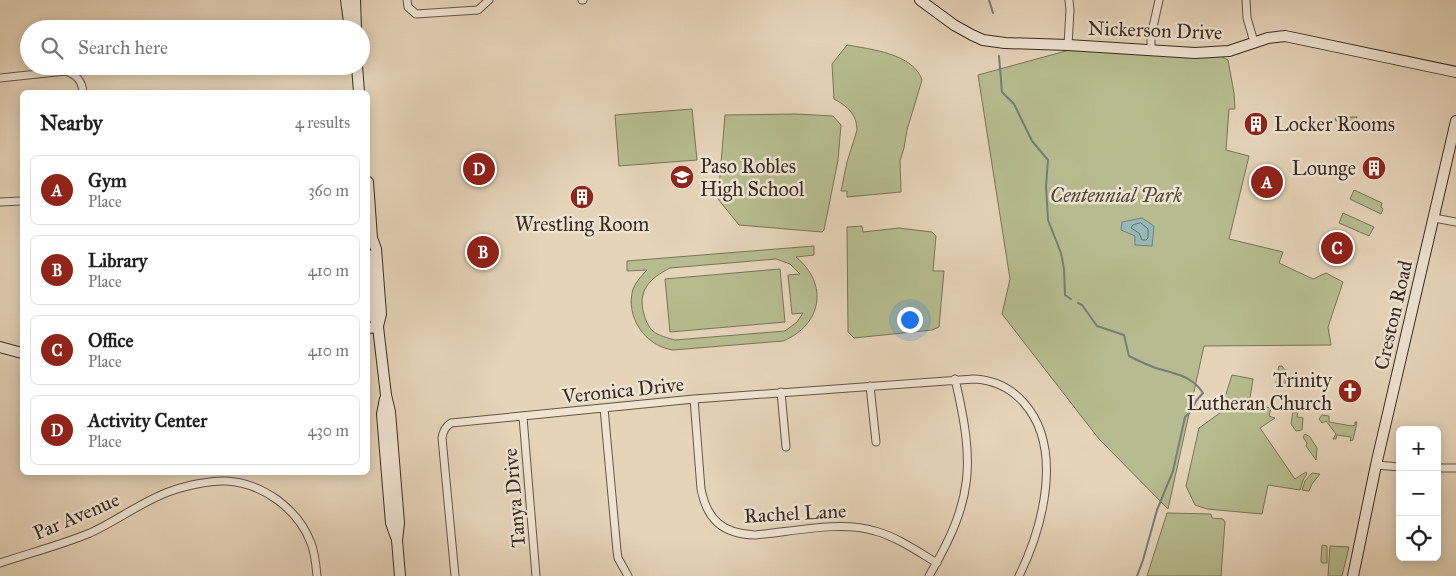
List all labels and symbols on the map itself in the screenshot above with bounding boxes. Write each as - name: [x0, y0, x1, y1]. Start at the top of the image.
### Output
- street label: Nickerson Drive: [1087, 16, 1223, 44]
- building icon: Locker Rooms: [1243, 111, 1269, 137]
- place label: Locker Rooms: [1274, 112, 1395, 136]
- pin: D: [463, 150, 495, 188]
- place label: Paso Robles High School: [700, 154, 805, 202]
- building icon: Lounge: [1361, 155, 1387, 181]
- place label: Lounge: [1292, 156, 1356, 181]
- pin: A: [1251, 163, 1283, 201]
- school or university icon: Paso Robles High School: [669, 164, 695, 190]
- park label: Centennial Park: [1050, 183, 1182, 207]
- building icon: Wrestling Room: [569, 184, 595, 210]
- place label: Wrestling Room: [515, 212, 650, 237]
- pin: C: [1321, 229, 1353, 267]
- pin: B: [467, 233, 499, 271]
- street label: Creston Road: [1369, 258, 1417, 372]
- your location: [897, 307, 923, 333]
- place label: Trinity Lutheran Church: [1187, 368, 1333, 415]
- street label: Veronica Drive: [560, 372, 685, 408]
- church icon: Trinity Lutheran Church: [1337, 378, 1363, 404]
- street label: Tanya Drive: [498, 447, 530, 549]
- street label: Par Avenue: [29, 487, 123, 545]
- street label: Rachel Lane: [743, 498, 847, 528]

